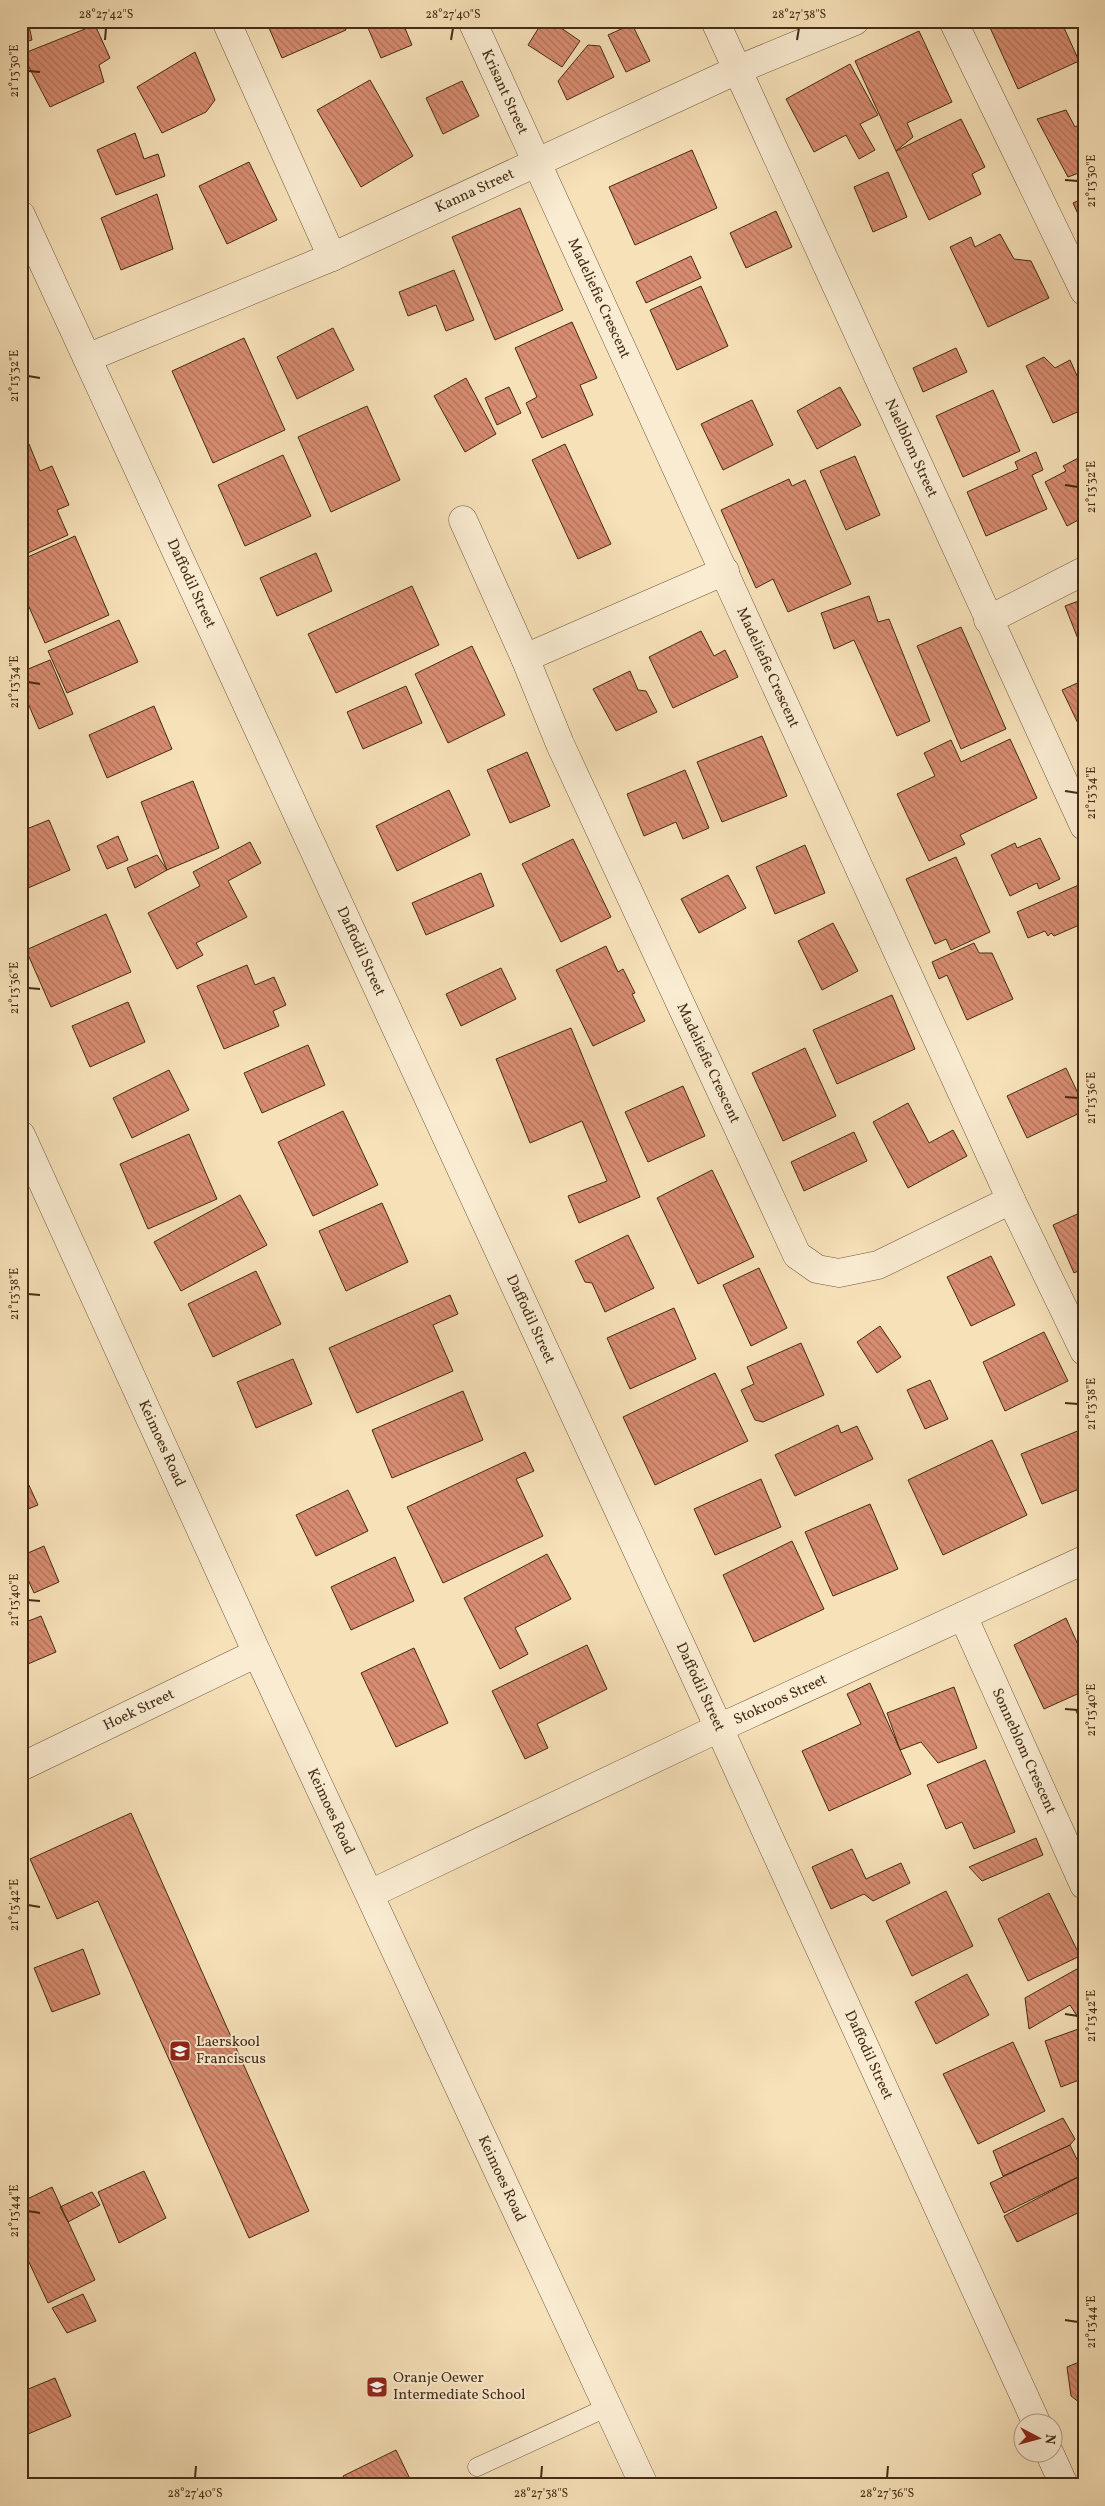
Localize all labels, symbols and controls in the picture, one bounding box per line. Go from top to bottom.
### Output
text: 28°27'42"S [79,7,133,23]
text: 28°27'40"S [425,7,481,23]
text: 28°27'38"S [772,7,826,23]
text: 21°13'30"E [7,45,23,98]
street label: Krisant Street [476,46,533,138]
text: 21°13'30"E [1084,155,1100,208]
street label: Kanna Street [432,164,518,219]
street label: Madeliefie Crescent [562,235,635,362]
text: 21°13'32"E [7,350,23,402]
street label: Naelblom Street [879,395,943,501]
text: 21°13'32"E [1084,461,1100,513]
street label: Daffodil Street [161,536,221,632]
street label: Madeliefie Crescent [731,604,804,731]
text: 21°13'34"E [7,655,23,709]
text: 21°13'34"E [1084,766,1100,820]
street label: Daffodil Street [331,903,390,1000]
text: 21°13'36"E [7,962,23,1014]
street label: Madeliefie Crescent [671,1000,745,1127]
text: 21°13'36"E [1084,1072,1100,1124]
text: 21°13'38"E [7,1268,23,1320]
street label: Daffodil Street [501,1271,560,1367]
text: 21°13'38"E [1084,1378,1100,1430]
street label: Keimoes Road [133,1397,190,1490]
text: 21°13'40"E [7,1573,23,1627]
street label: Daffodil Street [670,1639,730,1735]
street label: Stokroos Street [730,1669,830,1730]
text: 21°13'40"E [1084,1683,1100,1737]
street label: Hoek Street [100,1684,178,1736]
street label: Sonneblom Crescent [986,1685,1061,1817]
street label: Keimoes Road [302,1765,360,1858]
text: 21°13'42"E [7,1879,23,1931]
text: 21°13'42"E [1084,1990,1100,2042]
street label: Daffodil Street [839,2007,898,2103]
place label: Laerskool Franciscus [196,2032,266,2070]
school or university icon: Laerskool Franciscus [168,2039,192,2063]
street label: Keimoes Road [472,2132,531,2225]
text: 21°13'44"E [7,2184,23,2238]
text: 21°13'44"E [1084,2295,1100,2349]
place label: Oranje Oewer Intermediate School [393,2368,525,2406]
school or university icon: Oranje Oewer Intermediate School [365,2375,389,2399]
north arrow [1012,2414,1062,2464]
text: N [1039,2433,1059,2445]
text: 28°27'40"S [167,2486,223,2502]
text: 28°27'38"S [514,2486,568,2502]
text: 28°27'36"S [860,2486,914,2502]

